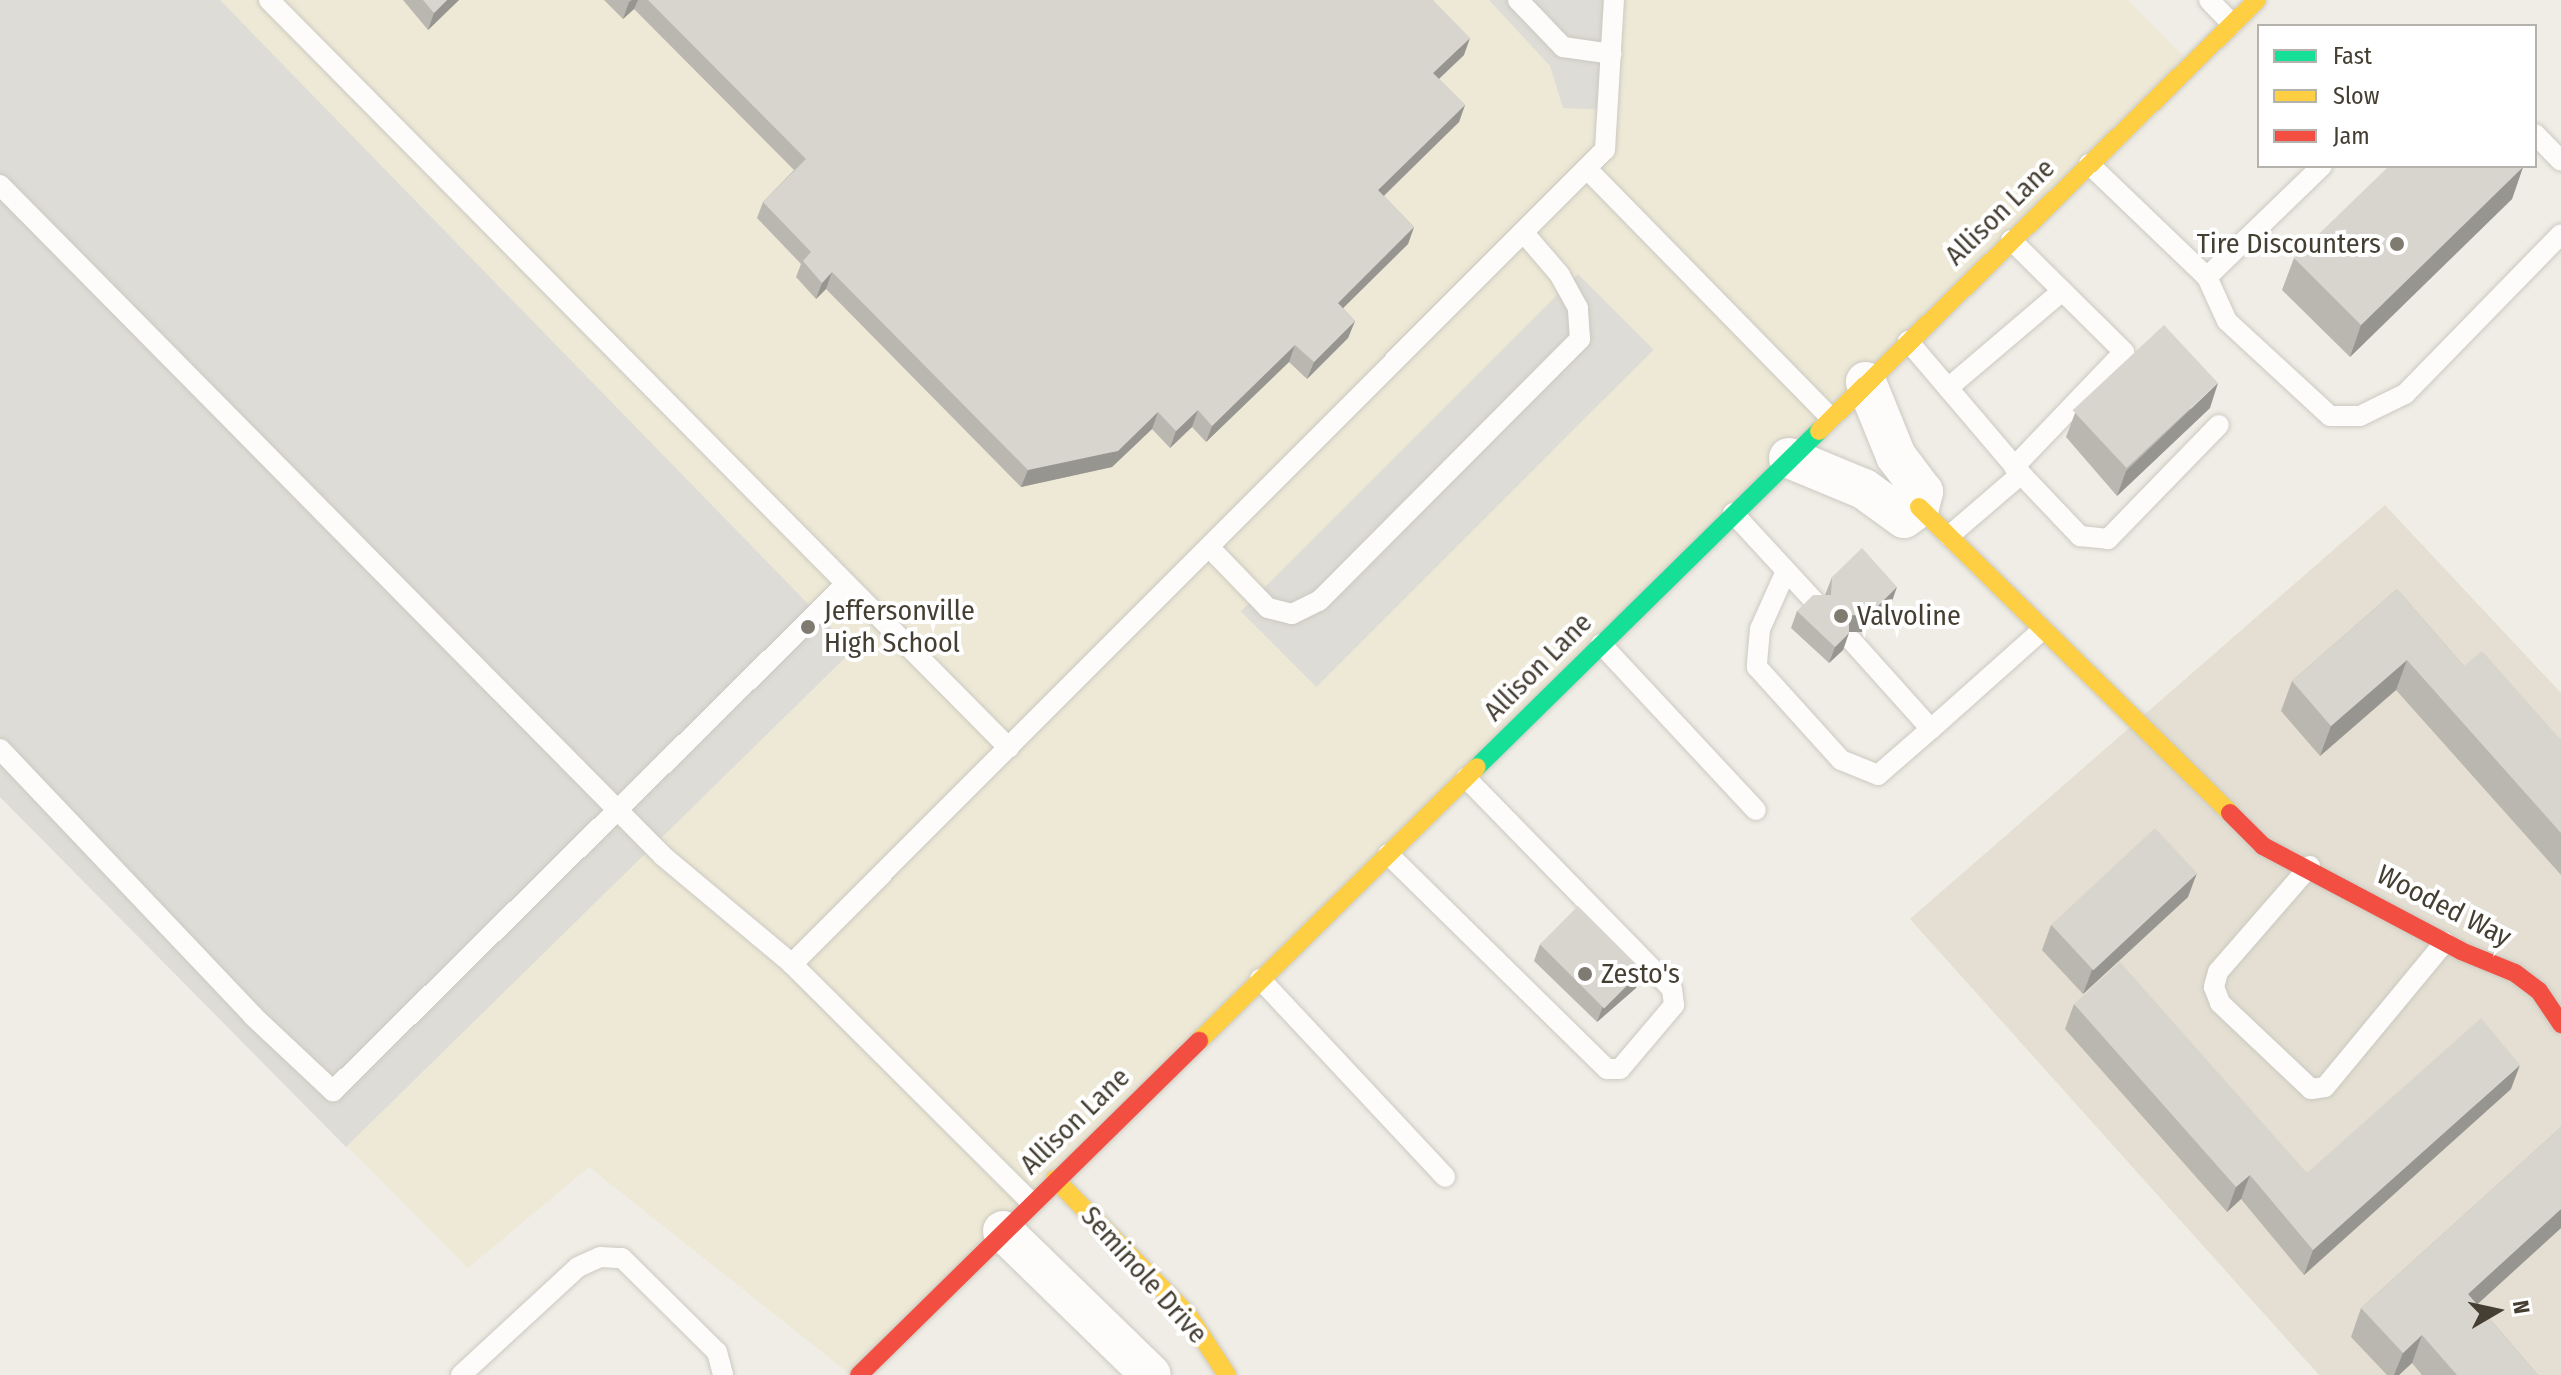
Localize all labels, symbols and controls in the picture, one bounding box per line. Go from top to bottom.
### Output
legend [2257,24,2537,168]
text: Fast [2333,42,2372,70]
text: Slow [2333,82,2379,110]
text: Jam [2333,122,2370,150]
street label: Allison Lane [1938,152,2062,272]
place label: Tire Discounters [2197,227,2381,261]
marker: Tire Discounters [2388,235,2406,253]
place label: Jeffersonville High School [824,594,975,660]
place label: Valvoline [1857,599,1961,633]
street label: Allison Lane [1477,606,1599,728]
marker: Valvoline [1832,607,1850,625]
marker: Jeffersonville High School [799,618,817,636]
street label: Wooded Way [2371,858,2517,954]
place label: Zesto's [1601,957,1680,991]
marker: Zesto's [1576,965,1594,983]
street label: Allison Lane [1013,1061,1137,1181]
street label: Seminole Drive [1074,1200,1214,1350]
north arrow [2457,1271,2537,1351]
text: N [2507,1299,2536,1316]

